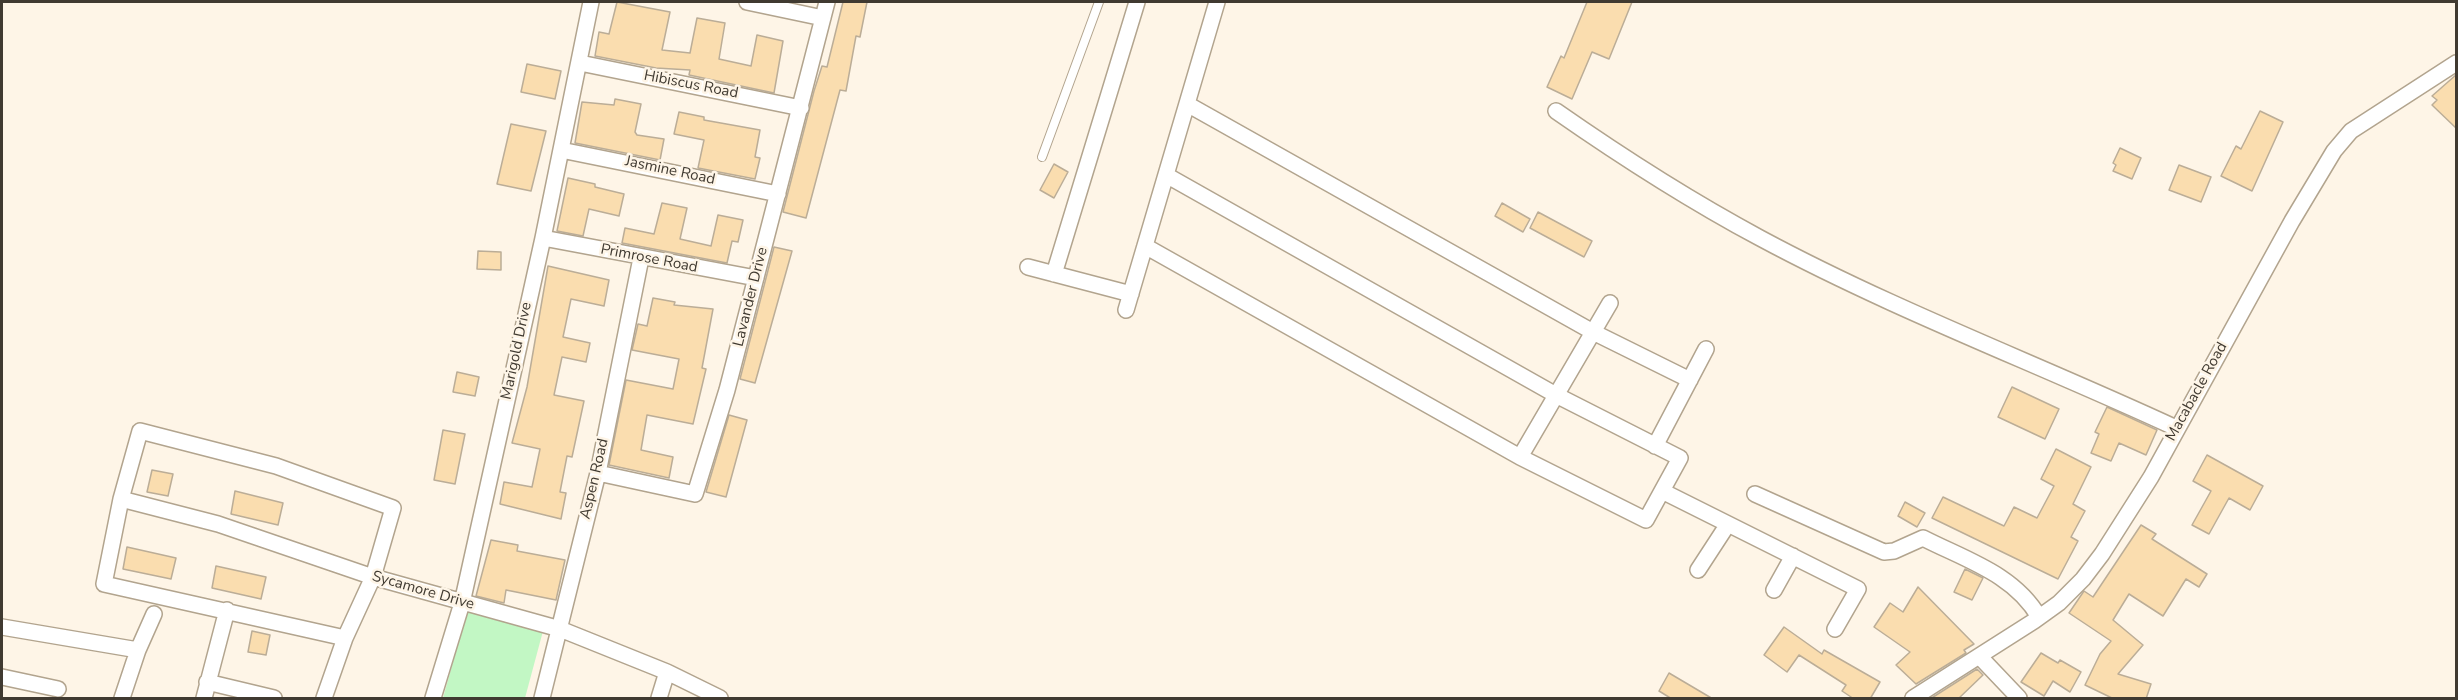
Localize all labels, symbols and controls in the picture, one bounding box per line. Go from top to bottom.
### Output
street label: Hibiscus Road [642,67,740,103]
street label: Jasmine Road [623,153,717,189]
street label: Primrose Road [599,241,699,277]
street label: Lavander Drive [730,246,772,348]
street label: Marigold Drive [498,301,536,401]
street label: Macabacle Road [2162,339,2232,445]
street label: Aspen Road [577,437,613,521]
street label: Sycamore Drive [370,568,476,614]

